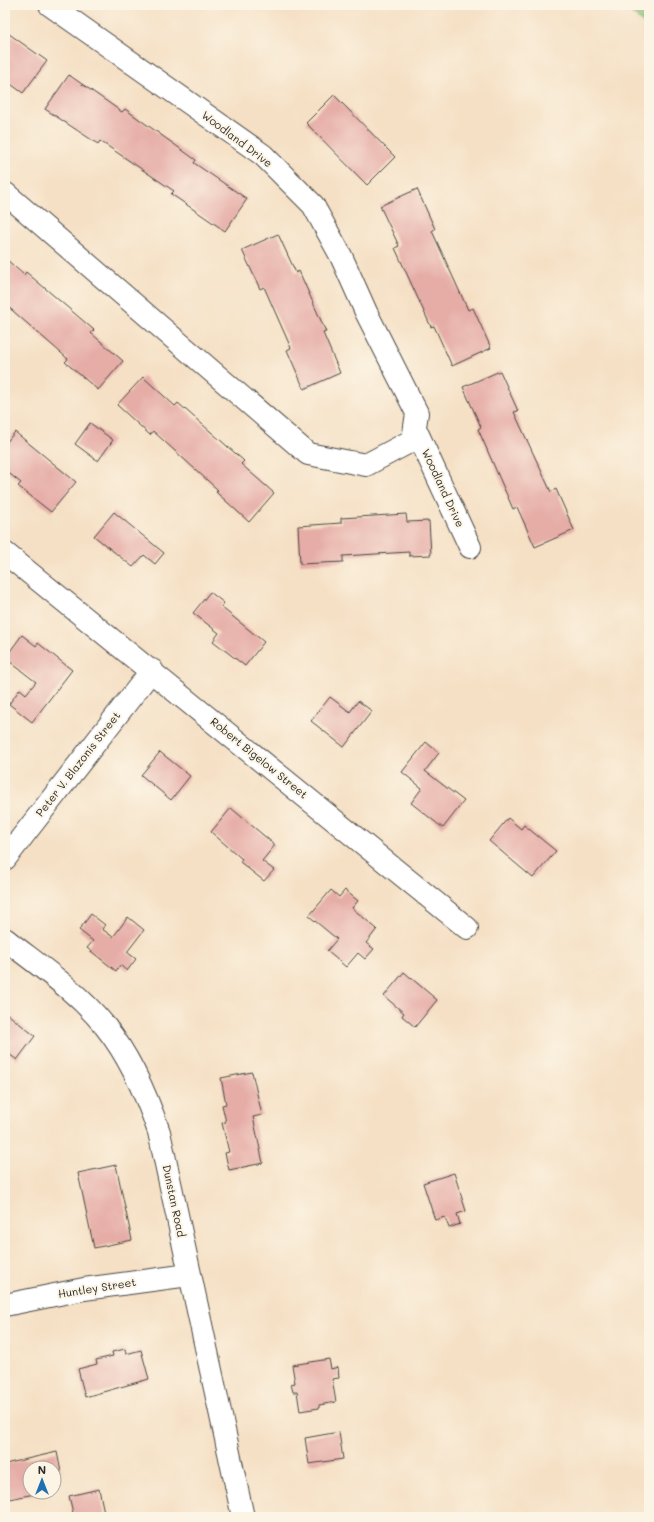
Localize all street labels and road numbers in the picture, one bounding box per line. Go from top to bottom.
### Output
street label: Woodland Drive [199,107,276,170]
street label: Woodland Drive [419,446,468,530]
street label: Peter V. Blazonis Street [32,708,123,819]
street label: Robert Bigelow Street [208,714,311,802]
street label: Dunstan Road [159,1163,189,1239]
street label: Huntley Street [57,1274,137,1301]

